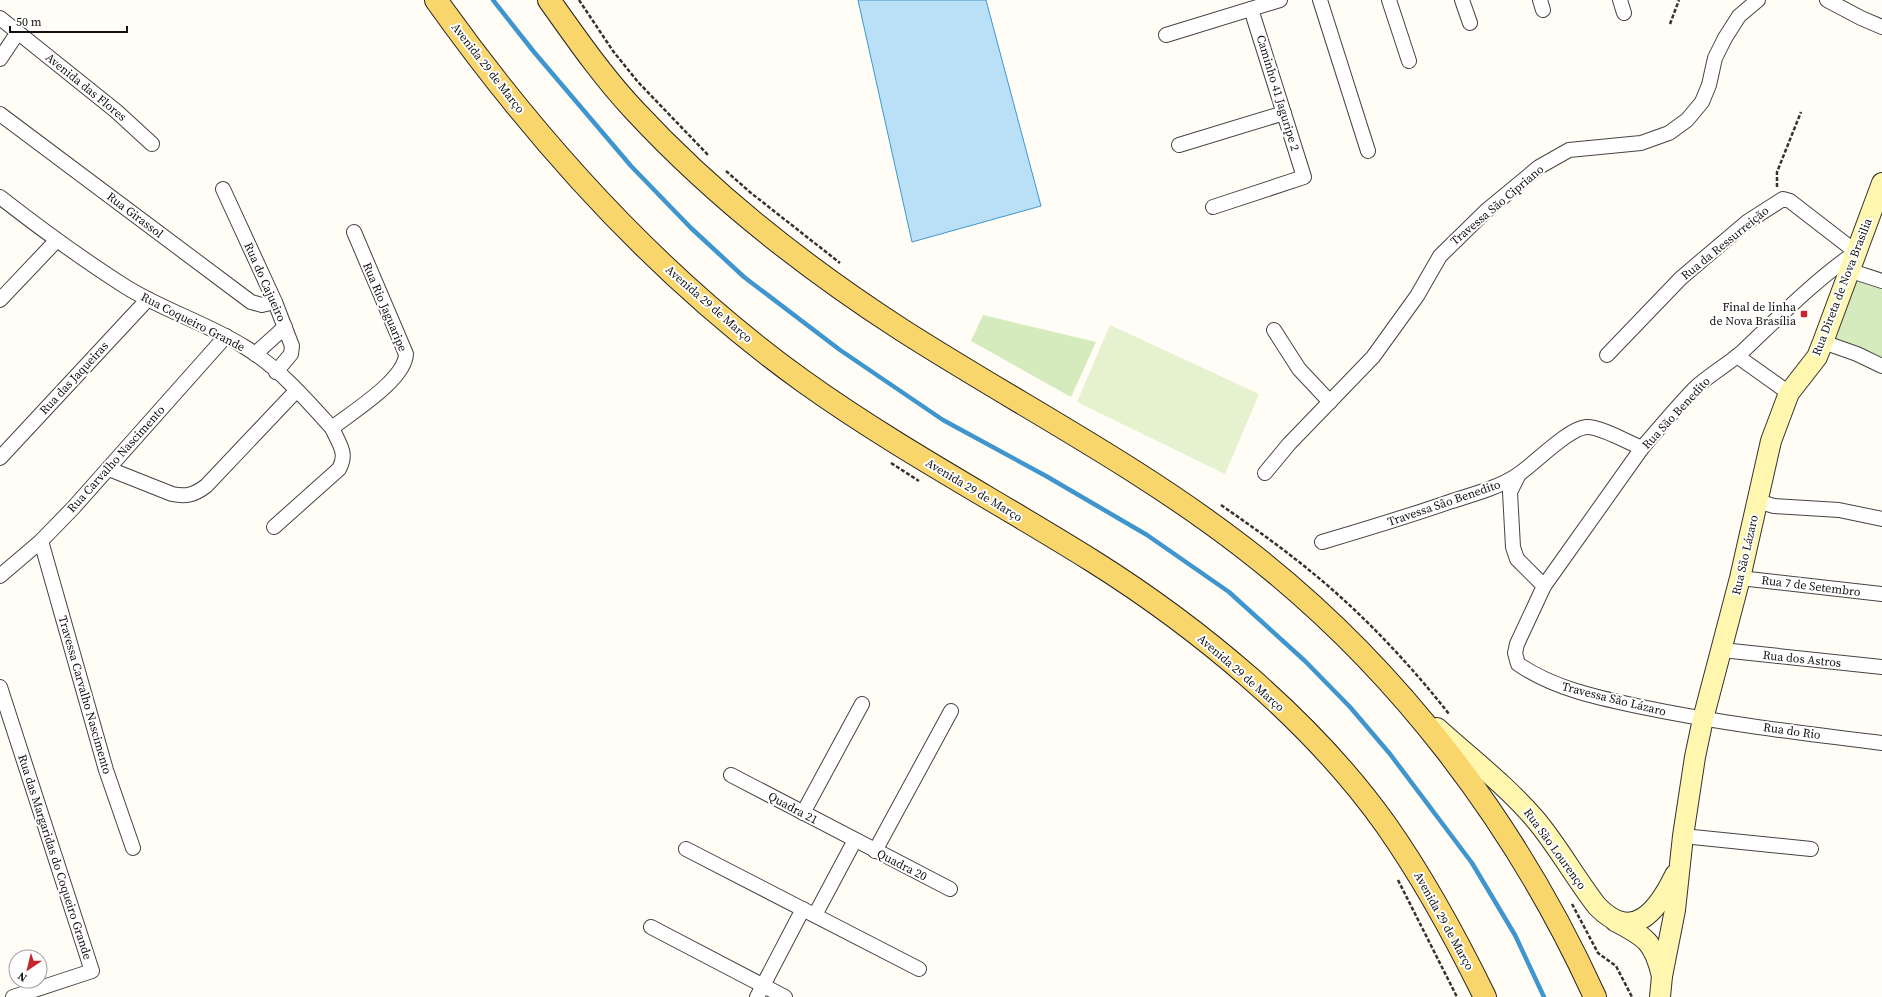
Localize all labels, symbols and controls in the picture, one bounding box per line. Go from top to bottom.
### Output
scale bar [10,8,127,34]
text: 50 m [16,14,42,30]
street label: Avenida 29 de Março [448,20,528,117]
street label: Caminho 41 Jaguripe 2 [1253,33,1303,153]
street label: Avenida das Flores [42,49,130,125]
street label: Travessa São Cipriano [1447,161,1547,249]
street label: Rua Girassol [103,188,167,242]
street label: Rua da Ressurreição [1678,202,1773,283]
street label: Rua Direta de Nova Brasilia [1808,215,1876,358]
street label: Rua do Cajueiro [240,240,290,324]
street label: Rua Rio Jaguaripe [359,260,411,354]
street label: Avenida 29 de Março [662,262,756,346]
street label: Rua Coqueiro Grande [138,289,248,355]
place label: Final de linha de Nova Brasília [1710,299,1797,329]
marker: Final de linha de Nova Brasília [1799,309,1809,319]
street label: Rua das Jaqueiras [36,338,112,418]
street label: Rua São Benedito [1638,373,1714,453]
street label: Rua Carvalho Nascimento [64,402,169,516]
street label: Avenida 29 de Março [923,455,1026,525]
street label: Travessa São Benedito [1385,476,1503,530]
street label: Rua São Lázaro [1728,513,1762,597]
street label: Rua 7 de Setembro [1761,572,1862,600]
street label: Travessa Carvalho Nascimento [55,614,115,776]
street label: Avenida 29 de Março [1194,631,1288,715]
street label: Rua dos Astros [1762,647,1842,671]
street label: Travessa São Lázaro [1560,678,1668,720]
street label: Rua do Rio [1762,719,1822,743]
street label: Rua das Margaridas do Coqueiro Grande [14,752,96,962]
street label: Quadra 21 [765,788,821,828]
street label: Rua São Lourenço [1520,805,1590,893]
street label: Quadra 20 [874,846,930,884]
street label: Avenida 29 de Março [1410,869,1478,973]
north arrow [8,949,48,989]
text: N [15,968,30,985]

